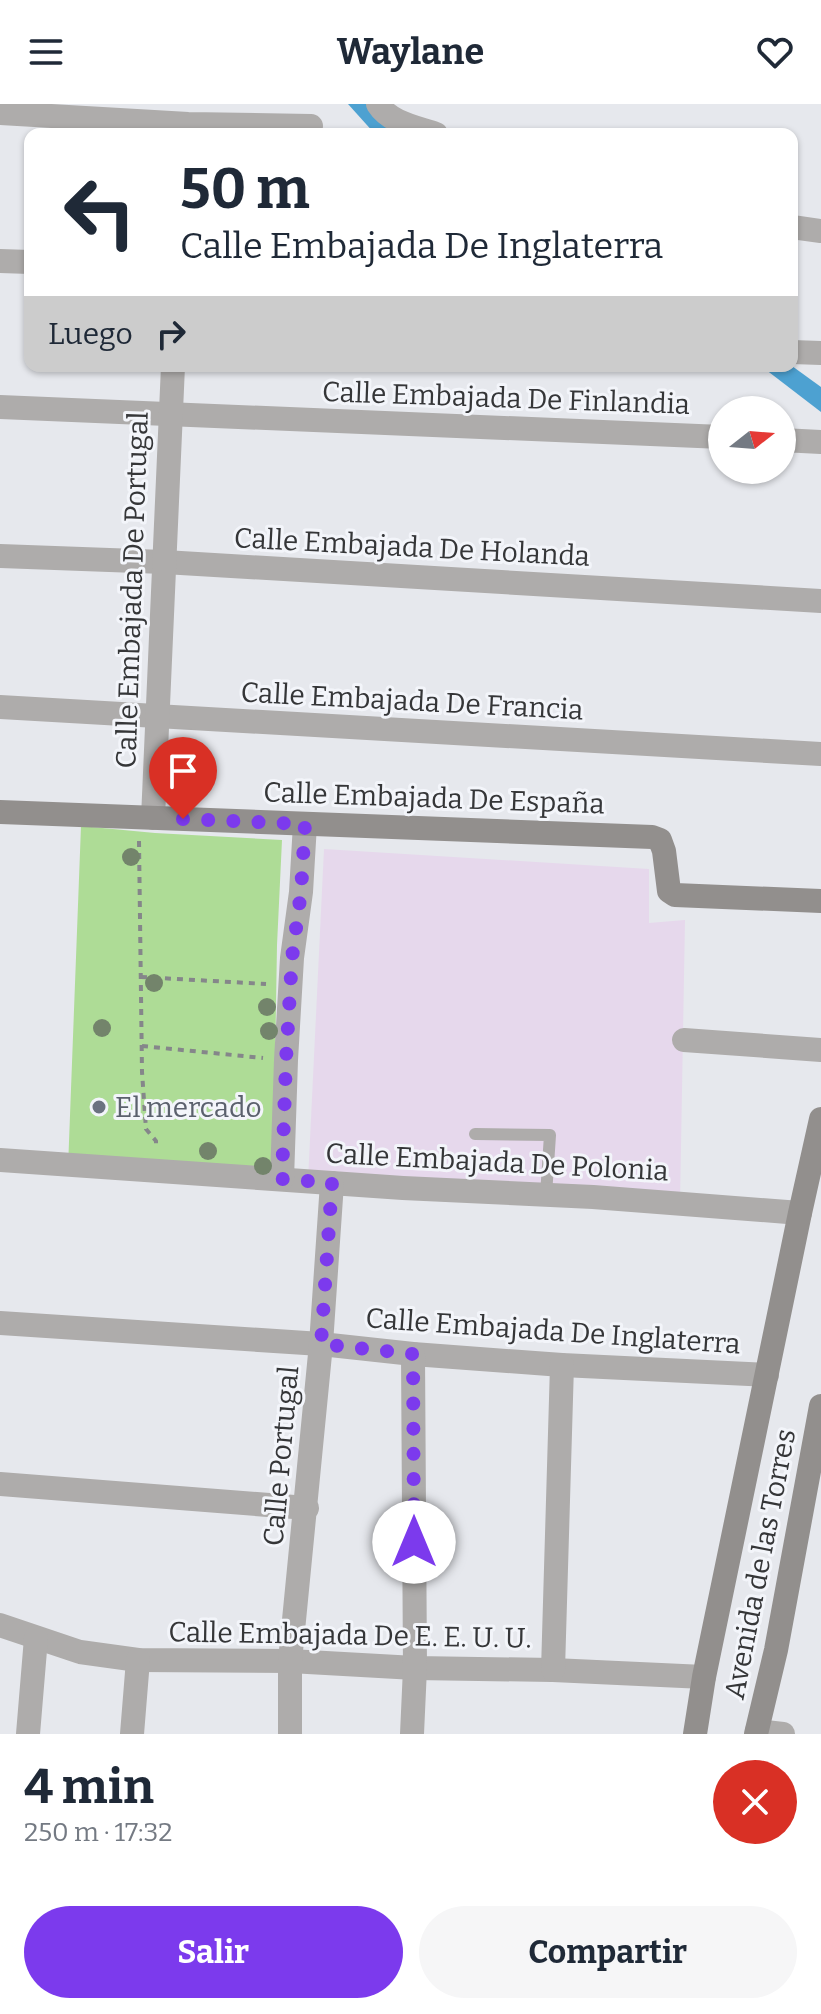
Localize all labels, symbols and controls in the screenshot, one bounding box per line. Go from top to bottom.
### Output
icon: menu [24,30,68,74]
text: Waylane [337,30,484,74]
icon: heart [753,30,797,74]
text: 50 m [180,156,310,223]
icon: left [48,160,152,264]
text: Calle Embajada De Inglaterra [180,224,663,268]
icon: right [149,312,193,356]
text: Luego [48,316,133,352]
street label: Calle Embajada De Finlandia [322,375,690,421]
north arrow [708,396,796,484]
map controls [708,396,796,484]
street label: Calle Embajada De Portugal [109,411,155,769]
street label: Calle Embajada De Holanda [233,521,591,573]
street label: Calle Embajada De Francia [240,676,584,726]
pin [149,737,217,819]
icon: arrive [161,749,205,793]
street label: Calle Embajada De España [263,776,605,820]
place label: El mercado [115,1091,262,1124]
marker: El mercado [90,1098,108,1116]
street label: Calle Embajada De Polonia [325,1137,669,1187]
street label: Calle Embajada De Inglaterra [364,1301,742,1361]
street label: Calle Portugal [257,1365,305,1547]
street label: Avenida de las Torres [718,1426,802,1702]
position arrow [372,1500,456,1584]
street label: Calle Embajada De E. E. U. U. [168,1615,532,1655]
text: 4 min [24,1758,154,1816]
button: close [713,1760,797,1844]
text: 250 m · 17:32 [24,1817,172,1848]
button: Salir [24,1906,403,1998]
button: Compartir [419,1906,797,1998]

